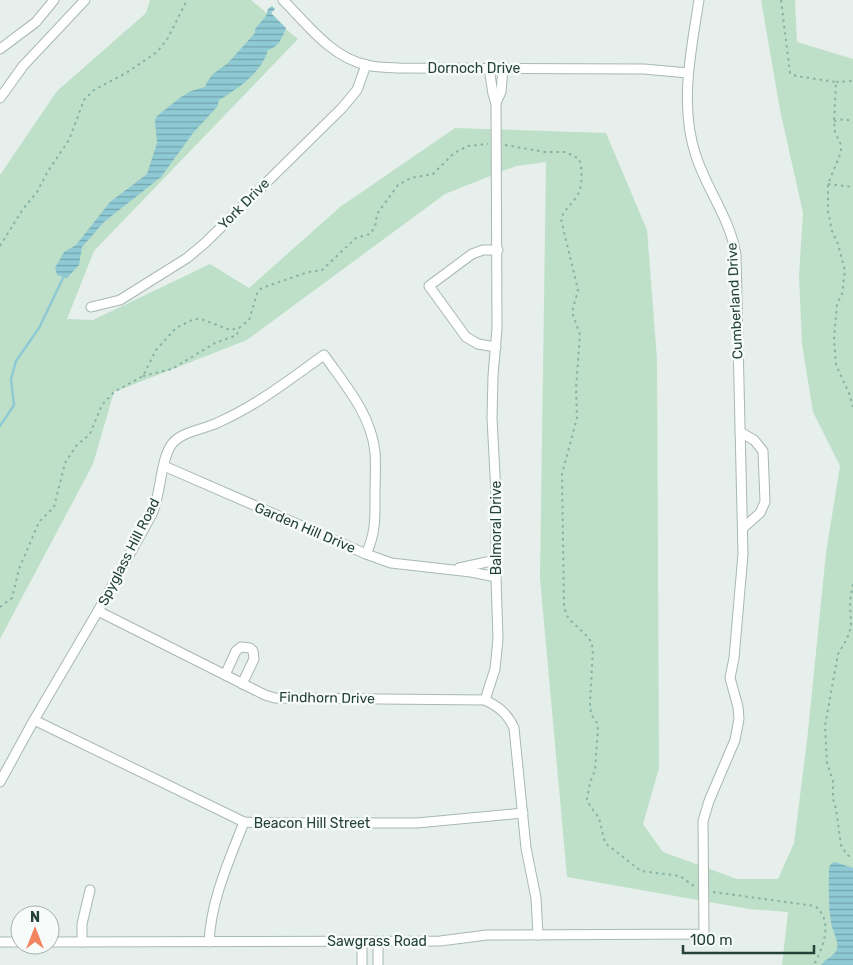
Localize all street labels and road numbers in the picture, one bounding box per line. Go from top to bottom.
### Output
street label: Dornoch Drive [428,60,521,77]
street label: York Drive [215,175,273,233]
street label: Cumberland Drive [723,242,747,360]
street label: Balmoral Drive [488,481,505,575]
street label: Spyglass Hill Road [95,495,163,609]
street label: Garden Hill Drive [252,499,358,557]
street label: Findhorn Drive [279,689,375,707]
street label: Beacon Hill Street [254,815,371,832]
street label: Sawgrass Road [327,933,427,950]

